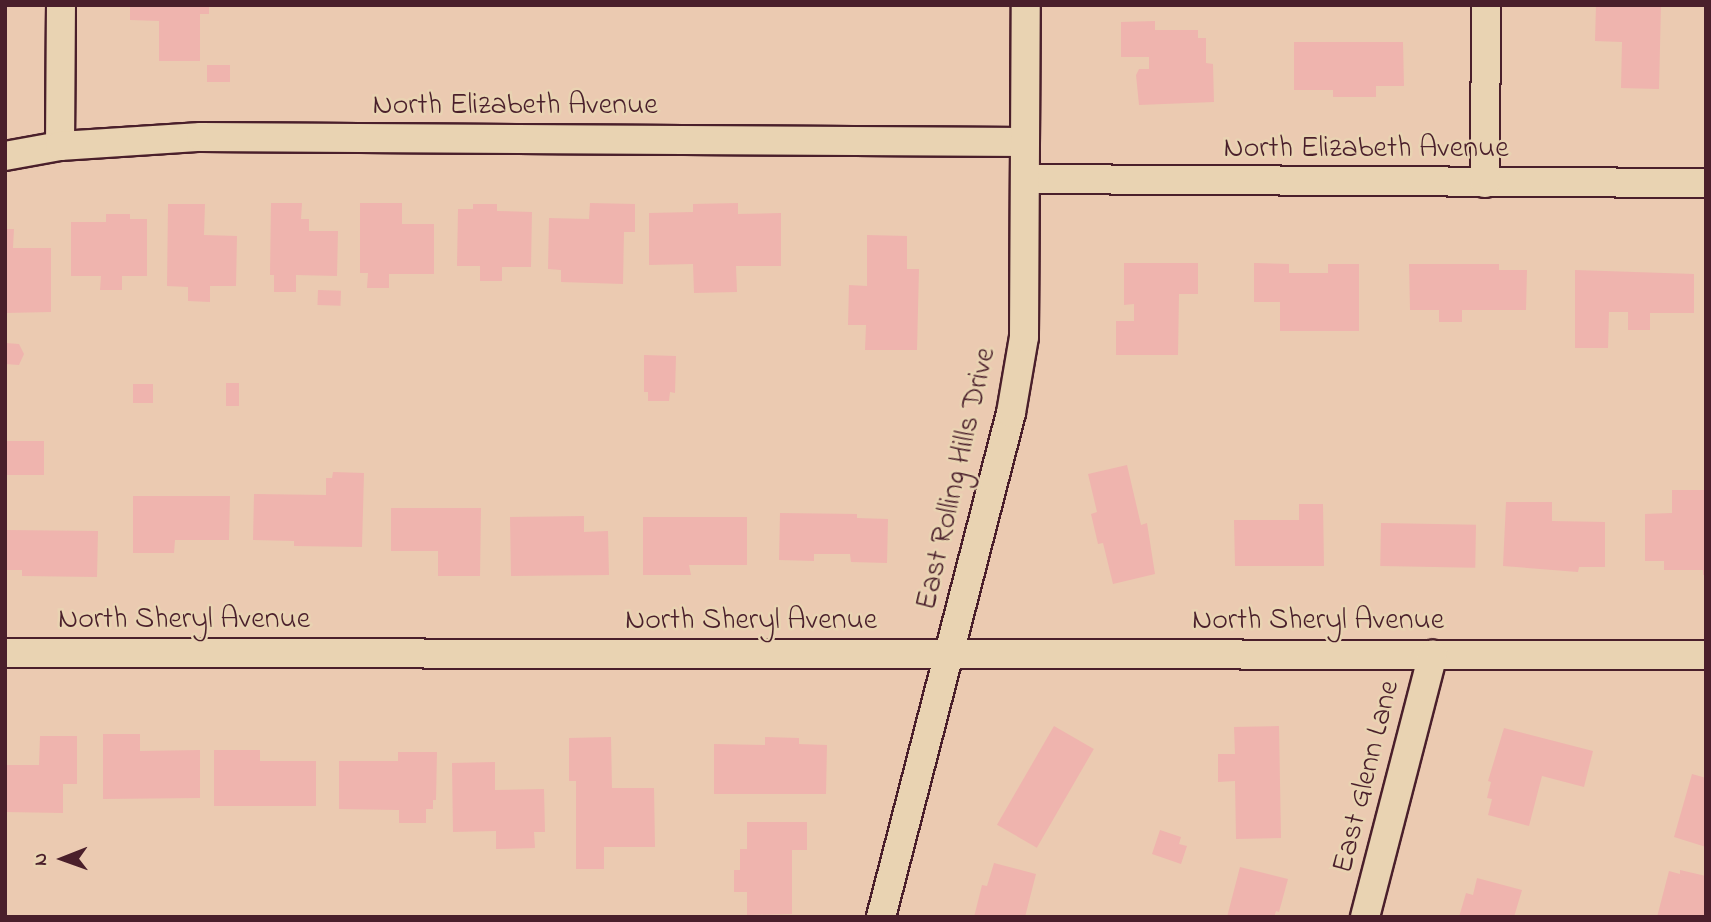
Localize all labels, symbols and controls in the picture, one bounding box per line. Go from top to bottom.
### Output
street label: North Elizabeth Avenue [372,88,658,124]
street label: North Elizabeth Avenue [1223,131,1509,167]
street label: East Rolling Hills Drive [909,344,1005,614]
street label: North Sheryl Avenue [58,602,310,638]
street label: North Sheryl Avenue [625,603,877,639]
street label: North Sheryl Avenue [1192,603,1444,639]
street label: East Glenn Lane [1326,677,1408,877]
north arrow [28,824,98,894]
text: N [28,853,55,866]

